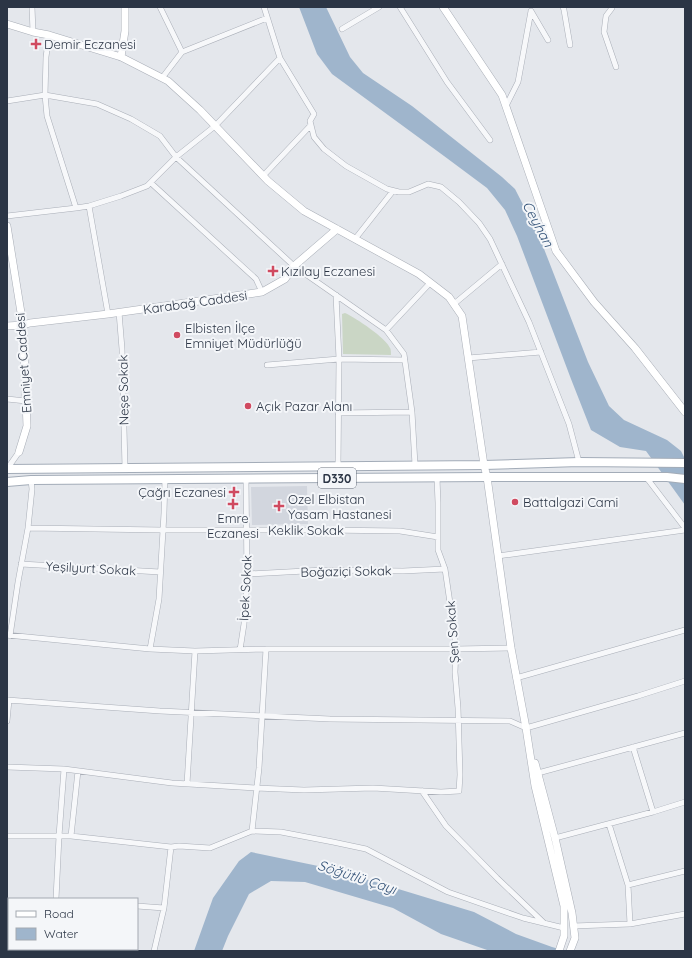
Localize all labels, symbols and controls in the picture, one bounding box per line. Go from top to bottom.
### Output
place label: Demir Eczanesi [44,36,136,52]
marker: Demir Eczanesi [31,39,41,49]
water label: Ceyhan [518,198,558,251]
place label: Kızılay Eczanesi [281,263,375,279]
marker: Kızılay Eczanesi [268,266,278,276]
street label: Karabağ Caddesi [142,287,248,317]
street label: Emniyet Caddesi [12,312,34,414]
place label: Elbisten İlçe Emniyet Müdürlüğü [185,320,302,351]
marker: Elbisten İlçe Emniyet Müdürlüğü [172,330,182,340]
street label: Neşe Sokak [114,354,132,425]
place label: Açık Pazar Alanı [256,398,352,414]
marker: Açık Pazar Alanı [243,401,253,411]
road number: D330 [318,468,356,488]
place label: Çağrı Eczanesi [138,484,226,500]
marker: Çağrı Eczanesi [229,487,239,497]
place label: Ozel Elbistan Yasam Hastanesi [288,491,392,522]
place label: Battalgazi Cami [523,494,618,510]
marker: Battalgazi Cami [510,497,520,507]
marker: Emre Eczanesi [228,499,238,509]
marker: Ozel Elbistan Yasam Hastanesi [273,500,285,512]
place label: Emre Eczanesi [207,510,259,541]
street label: Keklik Sokak [268,522,344,538]
street label: İpek Sokak [235,555,255,621]
street label: Yeşilyurt Sokak [45,558,137,578]
street label: Boğaziçi Sokak [300,562,392,580]
street label: Şen Sokak [442,600,462,664]
water label: Söğütlü Çayı [316,856,399,898]
legend [8,898,138,950]
text: Road [44,906,74,921]
text: Water [44,926,79,941]

